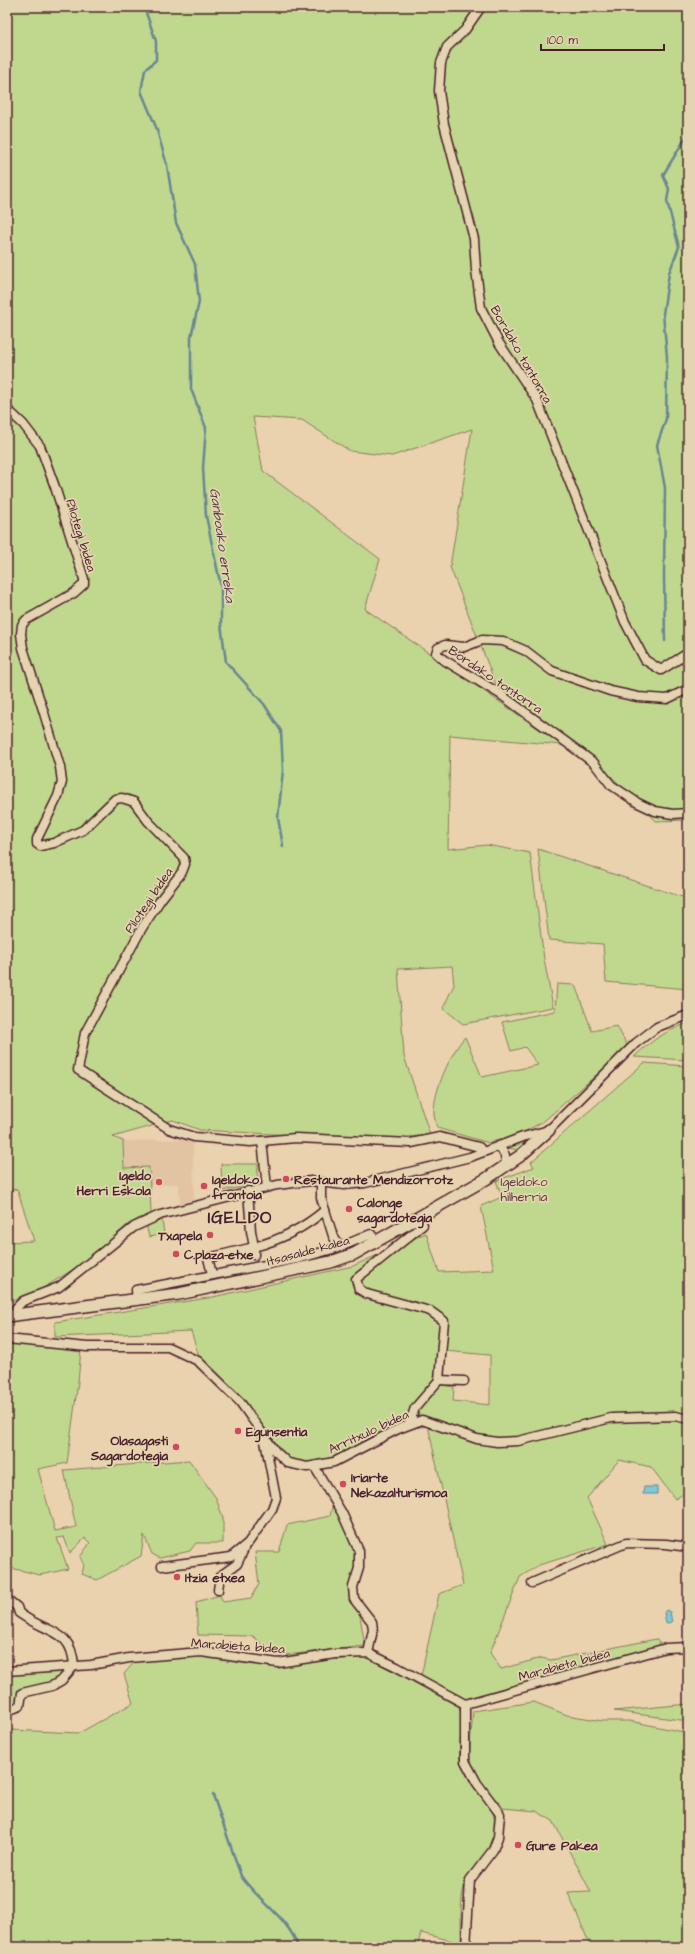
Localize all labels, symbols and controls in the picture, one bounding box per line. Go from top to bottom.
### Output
scale bar [541,26,664,52]
text: 100 m [547,32,578,49]
street label: Bordako tontorra [486,302,557,407]
water label: Ganboako erreka [204,487,240,604]
street label: Pilotegi bidea [60,497,101,575]
street label: Bordako tontorra [445,642,546,718]
street label: Pilotegi bidea [120,864,178,937]
place label: Igeldo Herri Eskola [76,1167,152,1200]
place label: Igeldoko frontoia [211,1171,262,1204]
place label: Restaurante Mendizorrotz [294,1171,454,1189]
park label: Igeldoko hilherria [500,1173,548,1206]
marker: Restaurante Mendizorrotz [281,1174,291,1184]
marker: Igeldo Herri Eskola [154,1177,164,1187]
marker: Igeldoko frontoia [199,1181,209,1191]
place label: Calonge sagardotegia [357,1194,433,1229]
marker: Calonge sagardotegia [344,1204,354,1214]
district label: IGELDO [208,1206,272,1230]
place label: Txapela [157,1227,202,1246]
marker: Txapela [205,1230,215,1240]
street label: Itsasalde kalea [265,1231,352,1271]
place label: C.plaza-etxe [184,1246,253,1265]
marker: C.plaza-etxe [171,1249,181,1259]
street label: Arritxulo bidea [325,1405,412,1458]
place label: Egunsentia [246,1423,308,1443]
marker: Egunsentia [233,1426,243,1436]
place label: Olasagasti Sagardotegia [90,1432,169,1467]
marker: Olasagasti Sagardotegia [171,1442,181,1452]
place label: Iriarte Nekazalturismoa [351,1469,448,1502]
marker: Iriarte Nekazalturismoa [338,1479,348,1489]
place label: Itzia etxea [185,1569,245,1587]
marker: Itzia etxea [172,1572,182,1582]
street label: Marabieta bidea [190,1634,286,1658]
street label: Marabieta bidea [516,1644,612,1686]
place label: Gure Pakea [526,1837,598,1855]
marker: Gure Pakea [513,1840,523,1850]

